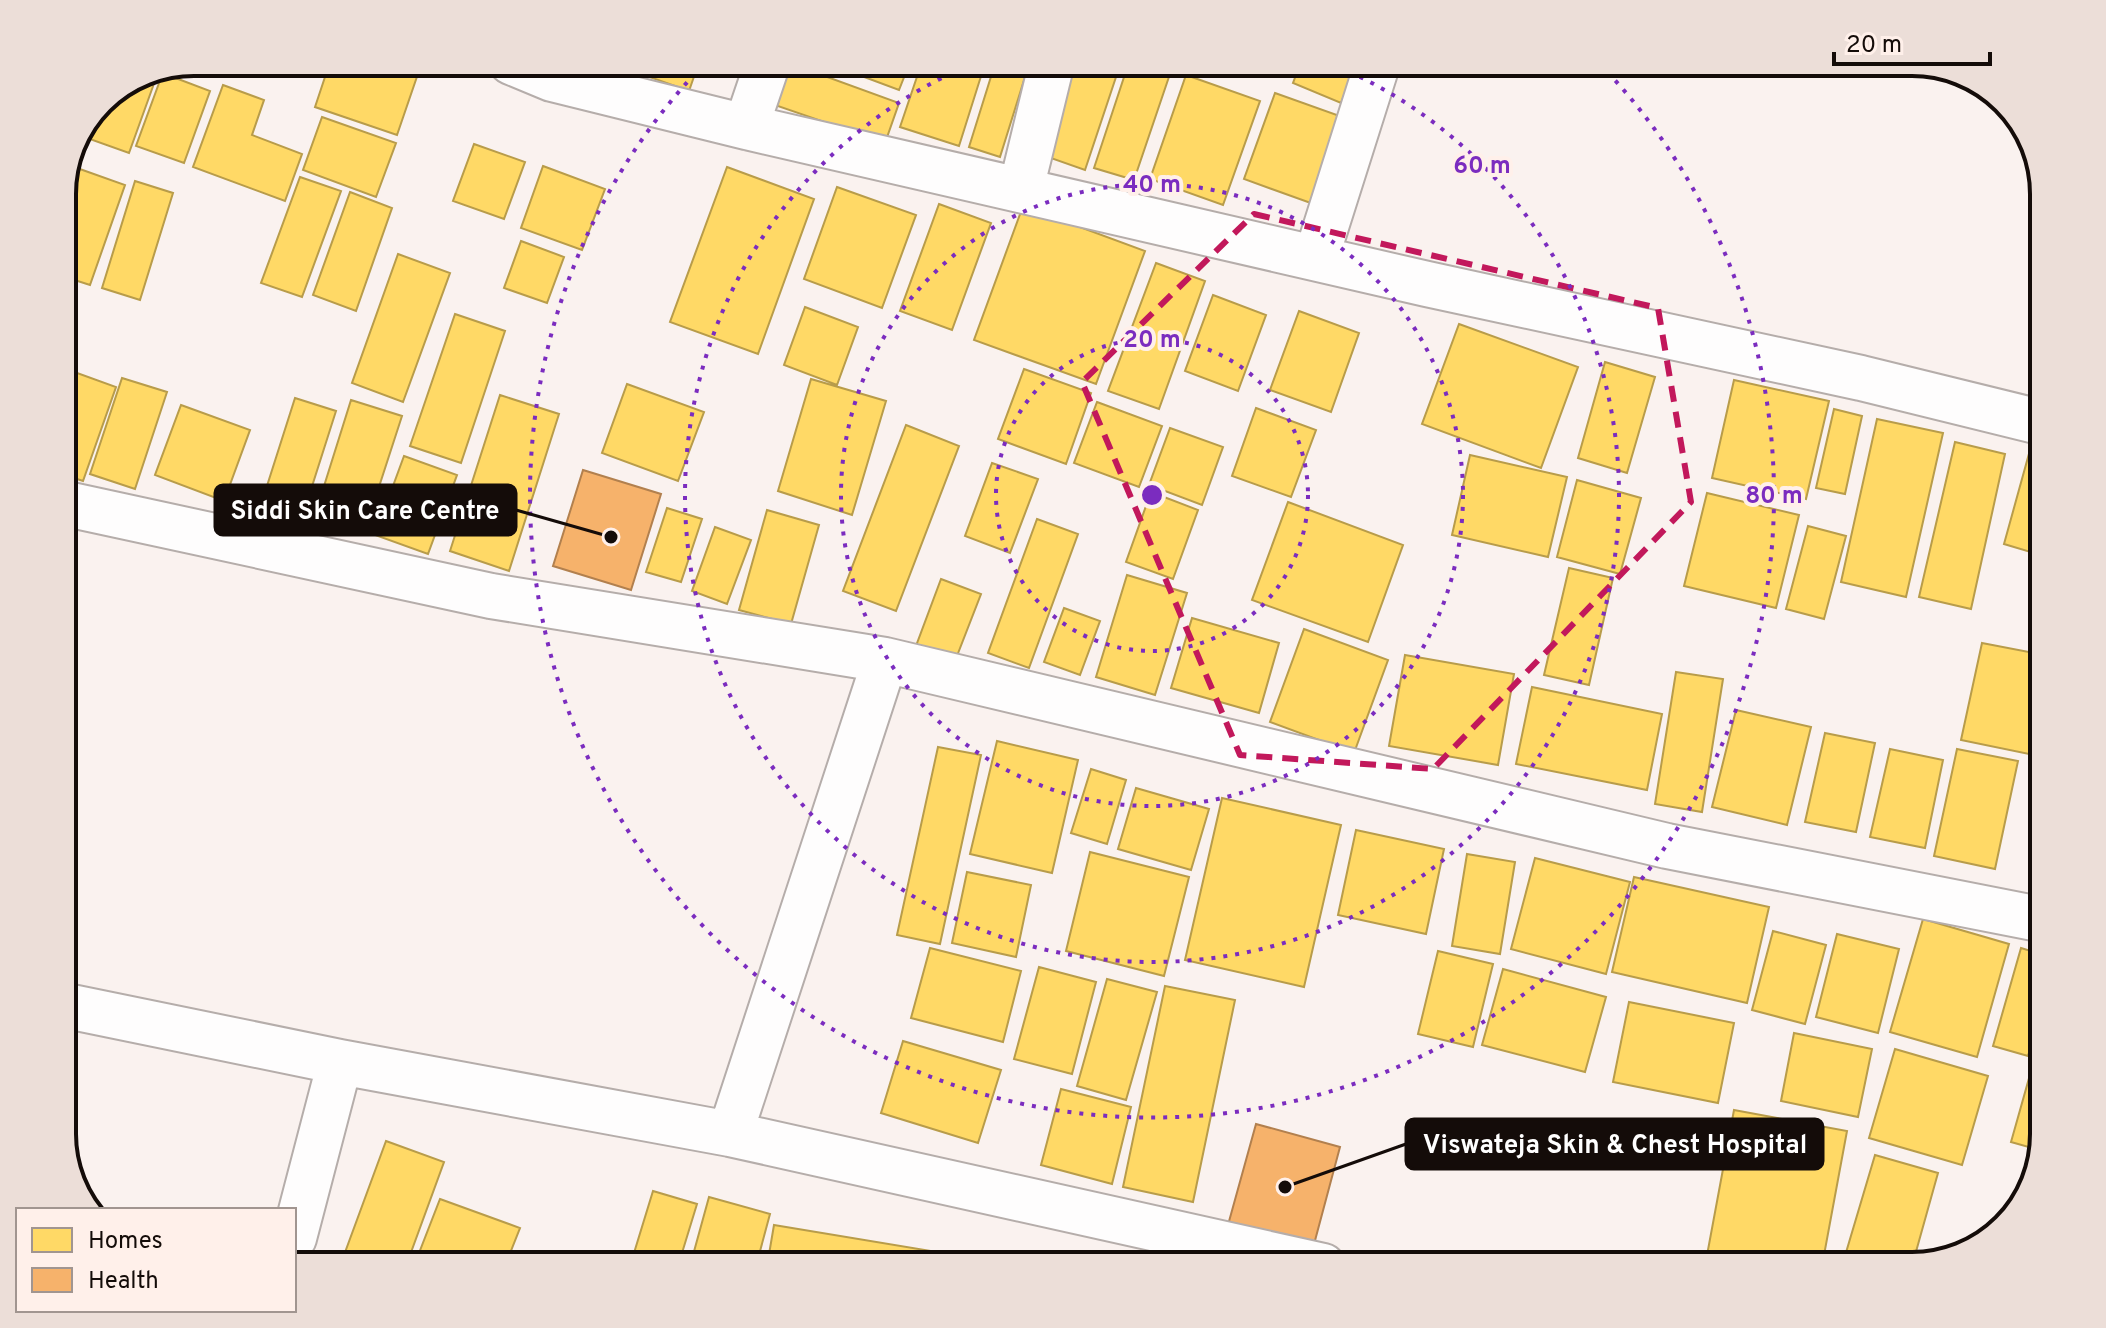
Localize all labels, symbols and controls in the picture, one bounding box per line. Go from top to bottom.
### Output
scale bar [1834,16,1990,66]
text: 20 m [1846,31,1902,61]
text: 60 m [1453,152,1511,182]
text: 40 m [1123,171,1181,201]
text: 20 m [1123,326,1181,356]
centre of rings [1138,481,1166,509]
text: 80 m [1745,482,1803,512]
callout: Siddi Skin Care Centre [215,485,516,535]
text: Siddi Skin Care Centre [230,496,500,529]
callout: Viswateja Skin & Chest Hospital [1406,1119,1823,1169]
text: Viswateja Skin & Chest Hospital [1423,1130,1807,1163]
legend [16,1208,296,1312]
text: Homes [88,1227,163,1257]
text: Health [88,1267,159,1297]

